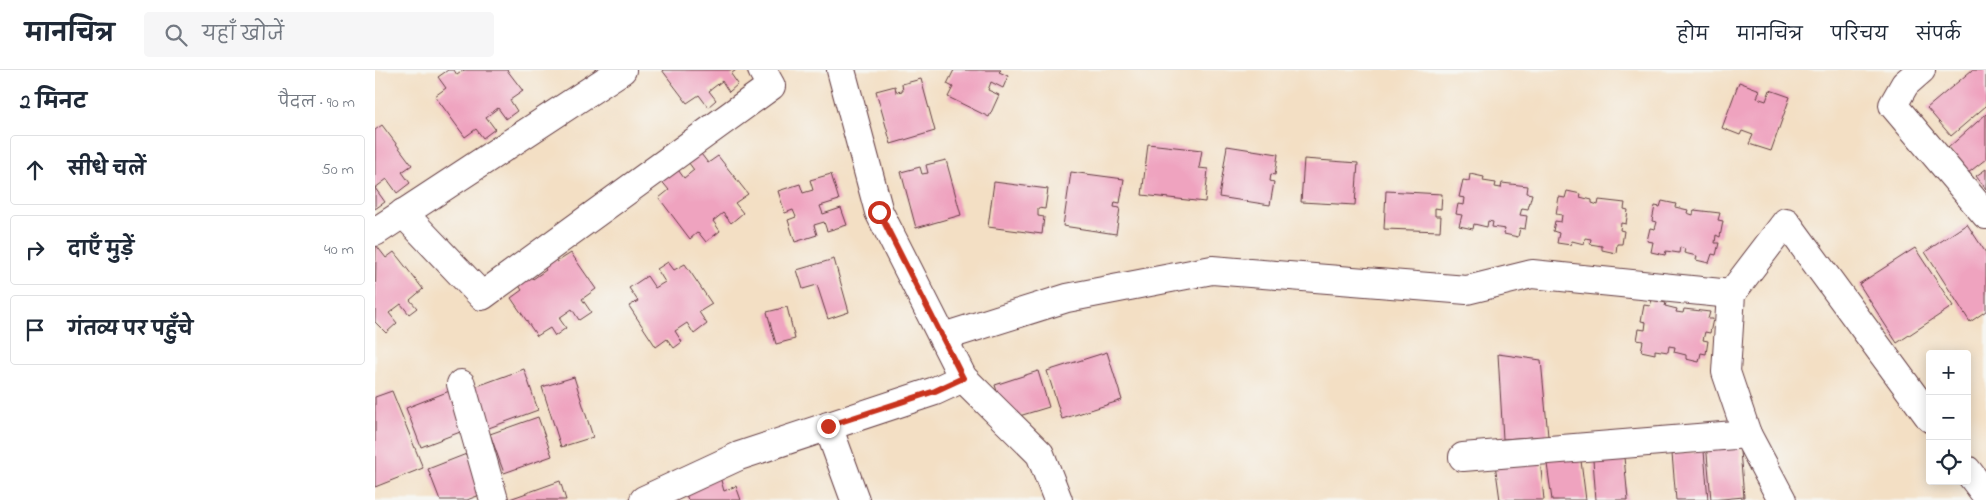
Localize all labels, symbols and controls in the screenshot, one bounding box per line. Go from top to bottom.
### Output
search box [144,12,494,57]
text: मानचित्र [25,18,114,53]
icon: search [162,21,190,49]
text: यहाँ खोजें [202,22,284,49]
text: होम [1677,23,1709,49]
text: मानचित्र [1737,23,1803,49]
text: परिचय [1831,23,1888,49]
text: संपर्क [1916,23,1961,49]
text: 2 मिनट [20,88,87,118]
text: पैदल · 90 m [278,91,355,115]
icon: ahead [21,156,49,184]
text: सीधे चलें [68,157,146,184]
text: 50 m [322,158,354,182]
route start [868,201,891,224]
icon: right [21,236,49,264]
text: दाएँ मुड़ें [68,237,134,264]
text: 40 m [324,238,354,262]
icon: arrive [21,316,49,344]
text: गंतव्य पर पहुँचे [68,317,193,344]
map controls [1926,350,1971,485]
button: + [1926,350,1971,395]
button: − [1926,395,1971,440]
route end [817,415,840,438]
button: locate [1926,440,1971,485]

